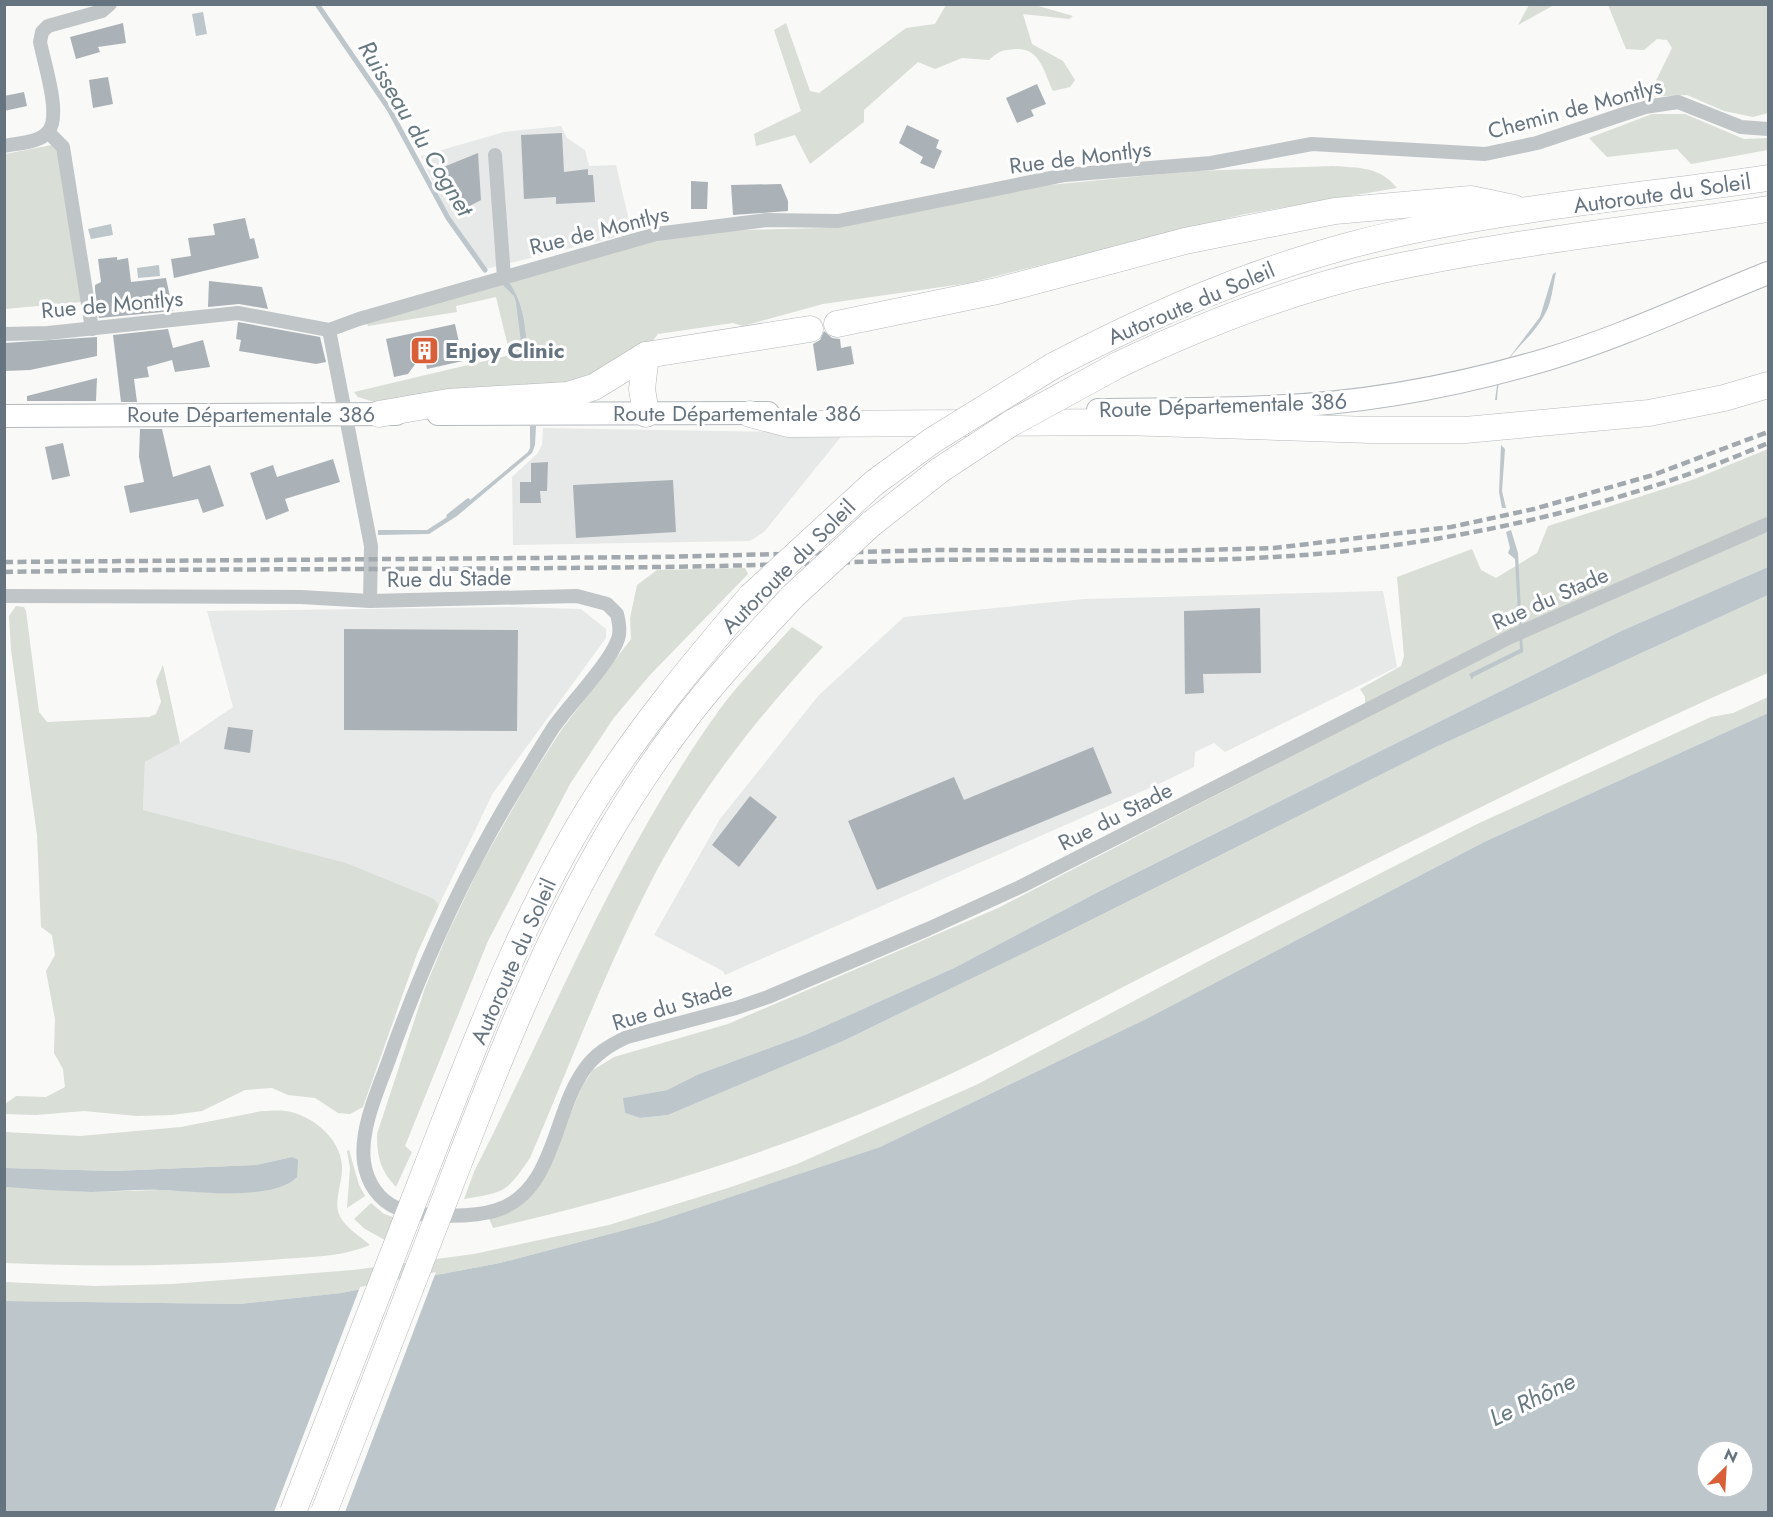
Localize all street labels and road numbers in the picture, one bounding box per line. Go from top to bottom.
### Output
street label: Chemin de Montlys [1484,69,1666,147]
street label: Rue de Montlys [1007,132,1153,182]
street label: Autoroute du Soleil [1571,165,1753,221]
street label: Rue de Montlys [526,197,672,263]
street label: Autoroute du Soleil [1102,253,1280,353]
street label: Rue de Montlys [40,282,185,326]
street label: Route Départementale 386 [1098,385,1348,425]
street label: Route Départementale 386 [613,397,861,429]
street label: Route Départementale 386 [127,398,375,430]
street label: Autoroute du Soleil [713,491,863,641]
street label: Rue du Stade [1487,558,1613,638]
street label: Rue du Stade [387,561,511,595]
street label: Rue du Stade [1052,774,1178,858]
street label: Autoroute du Soleil [462,873,564,1049]
street label: Rue du Stade [608,972,736,1038]

